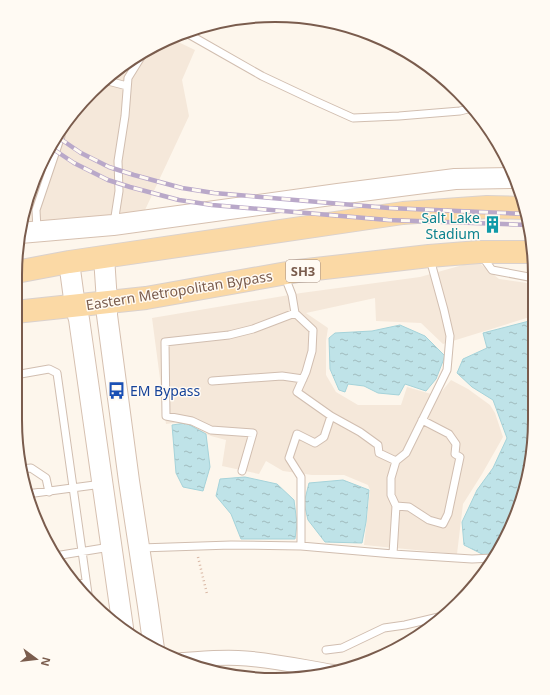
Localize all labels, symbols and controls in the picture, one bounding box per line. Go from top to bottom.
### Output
place label: Salt Lake Stadium [422,208,480,243]
building icon: Salt Lake Stadium [483,215,503,235]
road number: SH3 [286,260,320,282]
street label: Eastern Metropolitan Bypass [84,266,274,314]
bus stop icon: EM Bypass [107,380,127,400]
place label: EM Bypass [130,381,201,400]
north arrow [16,639,56,679]
text: N [38,655,55,668]

